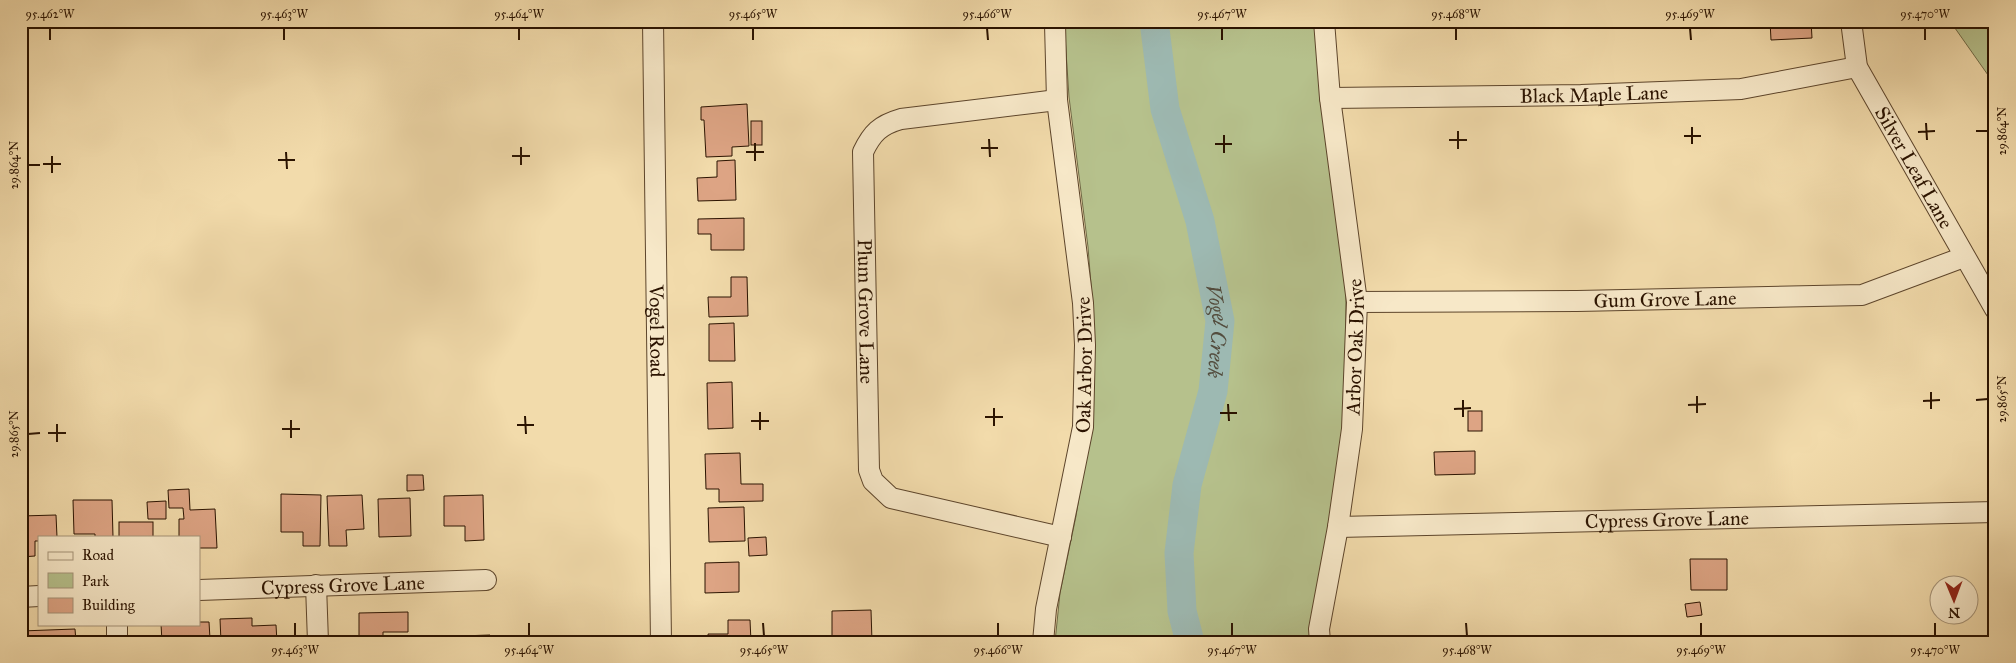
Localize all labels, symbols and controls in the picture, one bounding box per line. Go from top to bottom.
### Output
text: 95.462°W [26,7,75,21]
text: 95.463°W [260,7,308,21]
text: 95.464°W [494,7,544,21]
text: 95.465°W [729,7,778,21]
text: 95.466°W [962,7,1012,21]
text: 95.467°W [1197,7,1247,21]
text: 95.468°W [1431,7,1481,21]
text: 95.469°W [1665,7,1715,21]
text: 95.470°W [1900,7,1950,21]
street label: Black Maple Lane [1520,80,1669,108]
street label: Silver Leaf Lane [1870,102,1959,233]
text: 29.864°N [1995,107,2009,155]
text: 29.864°N [7,141,21,189]
street label: Plum Grove Lane [853,239,879,384]
street label: Arbor Oak Drive [1341,277,1369,416]
water label: Vogel Creek [1200,282,1233,380]
street label: Vogel Road [644,283,670,378]
street label: Gum Grove Lane [1593,286,1737,313]
street label: Oak Arbor Drive [1070,295,1097,433]
text: 29.865°N [1995,375,2009,423]
text: 29.865°N [7,410,21,458]
street label: Cypress Grove Lane [1585,506,1749,533]
legend [38,536,200,626]
text: Road [82,546,114,564]
street label: Cypress Grove Lane [261,570,425,600]
text: Park [82,572,109,590]
north arrow [1928,576,1978,626]
text: Building [82,596,136,614]
text: N [1948,604,1960,621]
text: 95.463°W [271,643,319,657]
text: 95.464°W [504,643,554,657]
text: 95.465°W [740,643,789,657]
text: 95.466°W [973,643,1023,657]
text: 95.467°W [1207,643,1257,657]
text: 95.468°W [1442,643,1492,657]
text: 95.469°W [1676,643,1726,657]
text: 95.470°W [1910,643,1960,657]

